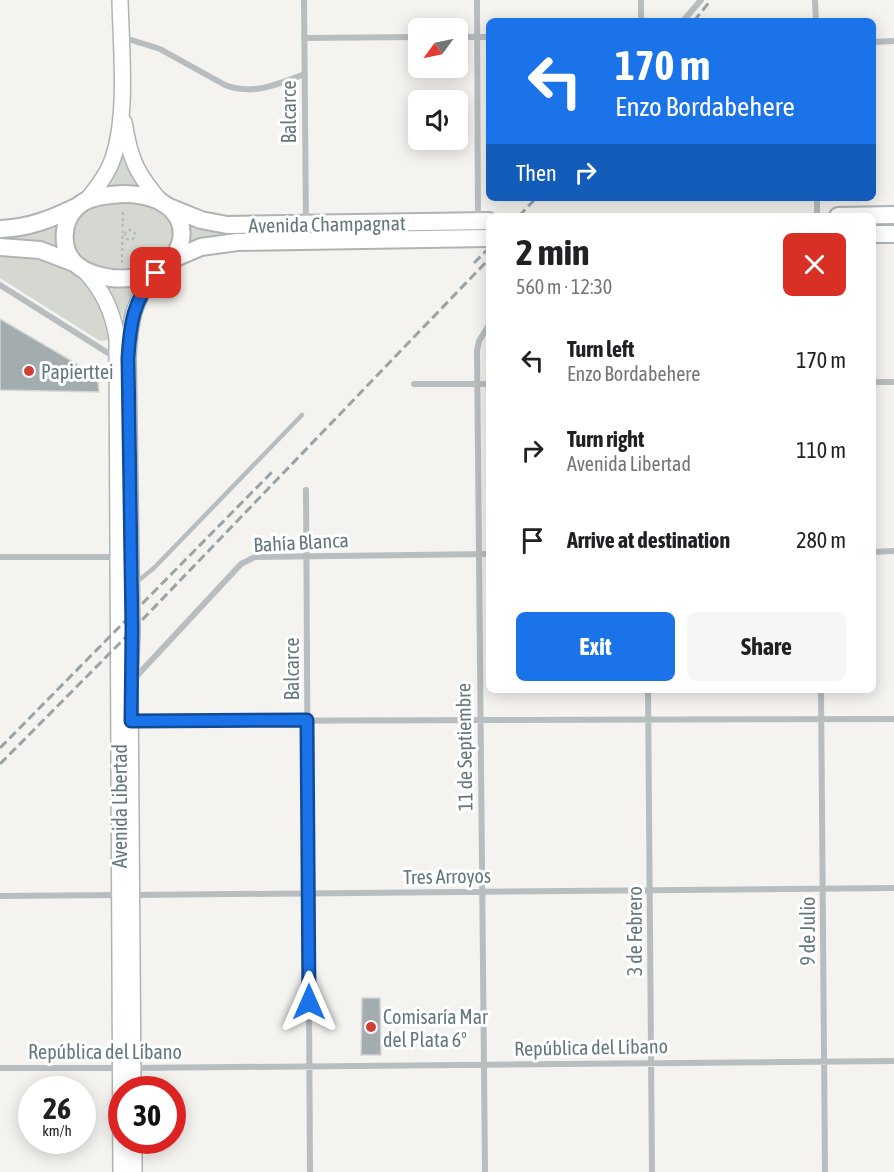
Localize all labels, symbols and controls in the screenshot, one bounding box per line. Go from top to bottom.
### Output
north arrow [408,18,468,78]
map controls [408,18,468,150]
text: 170 m [615,41,710,89]
icon: left [516,42,594,120]
street label: Balcarce [277,81,300,143]
button: sound [408,90,468,150]
text: Enzo Bordabehere [615,91,795,122]
icon: right [569,156,602,189]
text: Then [516,160,557,186]
street label: Avenida Champagnat [248,211,406,237]
text: 2 min [516,231,590,273]
button: close [783,233,846,296]
pin [130,247,181,298]
icon: arrive [139,256,172,289]
text: 560 m · 12:30 [516,275,612,298]
text: Turn left [567,336,634,362]
icon: left [516,344,549,377]
text: 170 m [796,347,846,373]
place label: Papierttei [41,360,114,383]
text: Enzo Bordabehere [567,362,700,385]
marker: Papierttei [22,364,36,378]
text: Turn right [567,426,644,452]
icon: right [516,434,549,467]
text: 110 m [796,437,846,463]
text: Avenida Libertad [567,452,691,475]
icon: arrive [516,524,549,557]
text: Arrive at destination [567,527,730,553]
text: 280 m [796,527,846,553]
street label: Bahía Blanca [253,528,349,556]
button: Exit [516,612,675,681]
button: Share [687,612,846,681]
street label: Balcarce [280,638,303,700]
street label: 11 de Septiembre [451,683,477,811]
street label: Avenida Libertad [108,744,131,868]
street label: Tres Arroyos [403,864,491,888]
street label: 3 de Febrero [623,886,646,976]
street label: 9 de Julio [796,897,819,965]
position arrow [277,970,341,1034]
place label: Comisaría Mar del Plata 6° [383,1005,489,1051]
marker: Comisaría Mar del Plata 6° [364,1020,378,1034]
street label: República del Líbano [514,1034,668,1060]
street label: República del Líbano [28,1040,182,1063]
speed limit sign: 30 [108,1076,186,1154]
text: 26 [43,1091,71,1125]
text: km/h [42,1122,72,1139]

